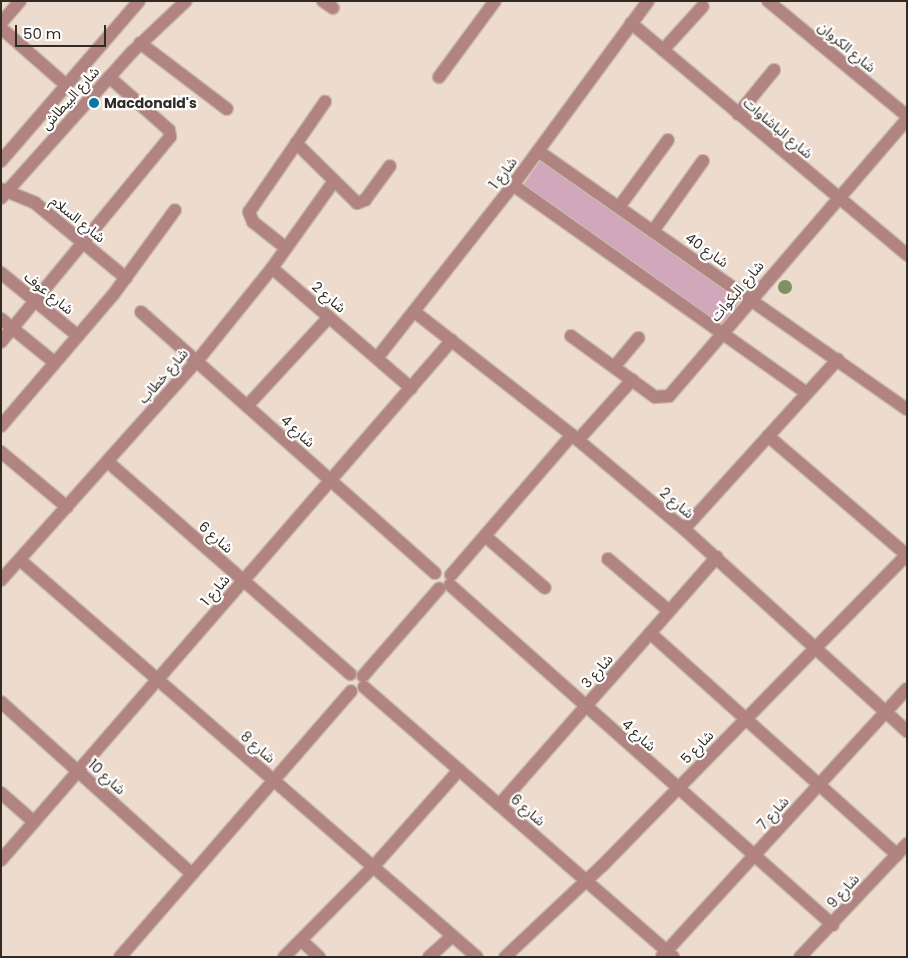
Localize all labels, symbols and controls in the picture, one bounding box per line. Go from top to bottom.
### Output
scale bar [18,15,109,47]
street label: شارع الكروان [815,18,879,76]
text: 50 m [23,23,61,44]
street label: شارع البيطاش [37,63,103,133]
street label: شارع الباشاوات [740,94,816,162]
place label: Macdonald's [104,95,197,111]
marker: Macdonald's [88,97,100,109]
street label: شارع 1 [486,154,520,192]
street label: شارع السلام [47,192,109,246]
street label: شارع 40 [682,229,732,271]
street label: شارع البكوات [707,257,767,325]
street label: شارع عوف [21,268,77,318]
street label: شارع 2 [309,278,349,316]
street label: شارع خطاب [135,345,191,407]
street label: شارع 4 [278,411,318,451]
street label: شارع 2 [657,484,697,522]
street label: شارع 6 [195,518,237,556]
street label: شارع 1 [197,571,233,609]
street label: شارع 3 [578,651,616,691]
street label: شارع 4 [619,715,659,755]
street label: شارع 5 [677,727,717,767]
street label: شارع 8 [237,728,279,766]
street label: شارع 10 [85,756,129,798]
street label: شارع 6 [507,791,549,829]
street label: شارع 7 [754,793,792,833]
street label: شارع 9 [823,871,863,911]

